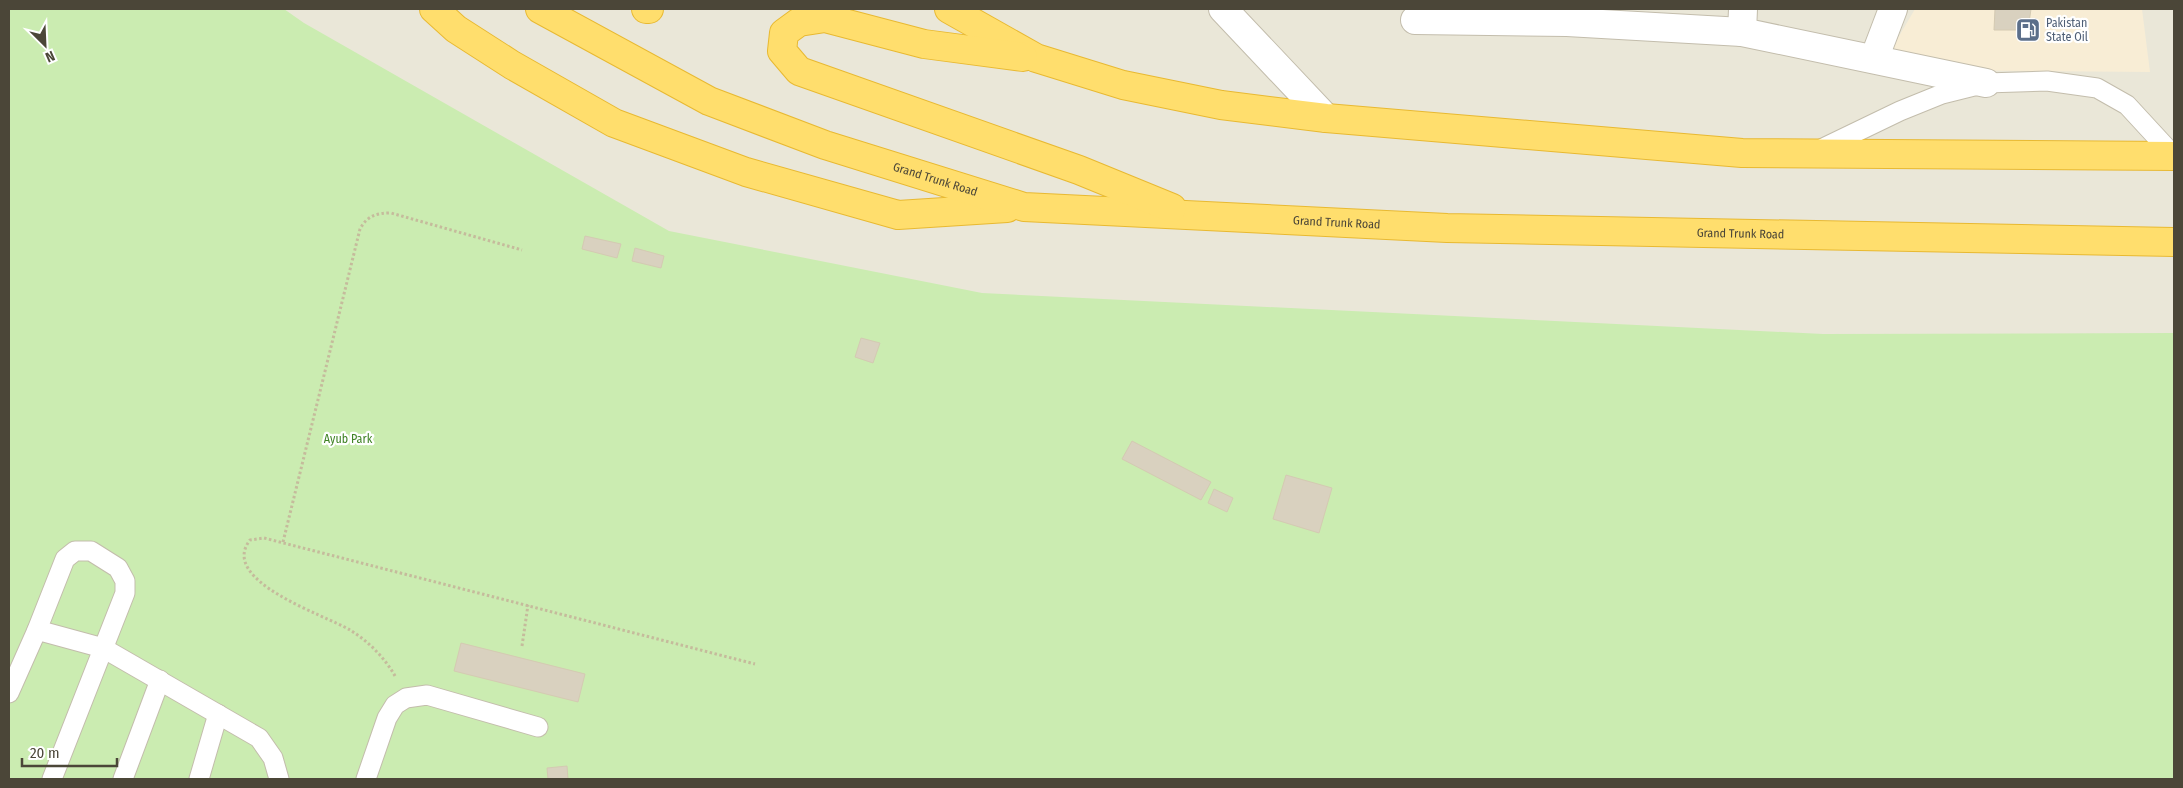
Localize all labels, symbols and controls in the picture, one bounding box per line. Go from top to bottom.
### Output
place label: Pakistan State Oil [2046,16,2088,44]
fuel station icon: Pakistan State Oil [2015,17,2041,43]
north arrow [20,20,70,70]
text: N [43,47,57,66]
street label: Grand Trunk Road [891,160,979,199]
street label: Grand Trunk Road [1293,213,1381,232]
street label: Grand Trunk Road [1697,226,1784,241]
park label: Ayub Park [324,432,373,446]
scale bar [22,736,118,768]
text: 20 m [30,744,60,762]

